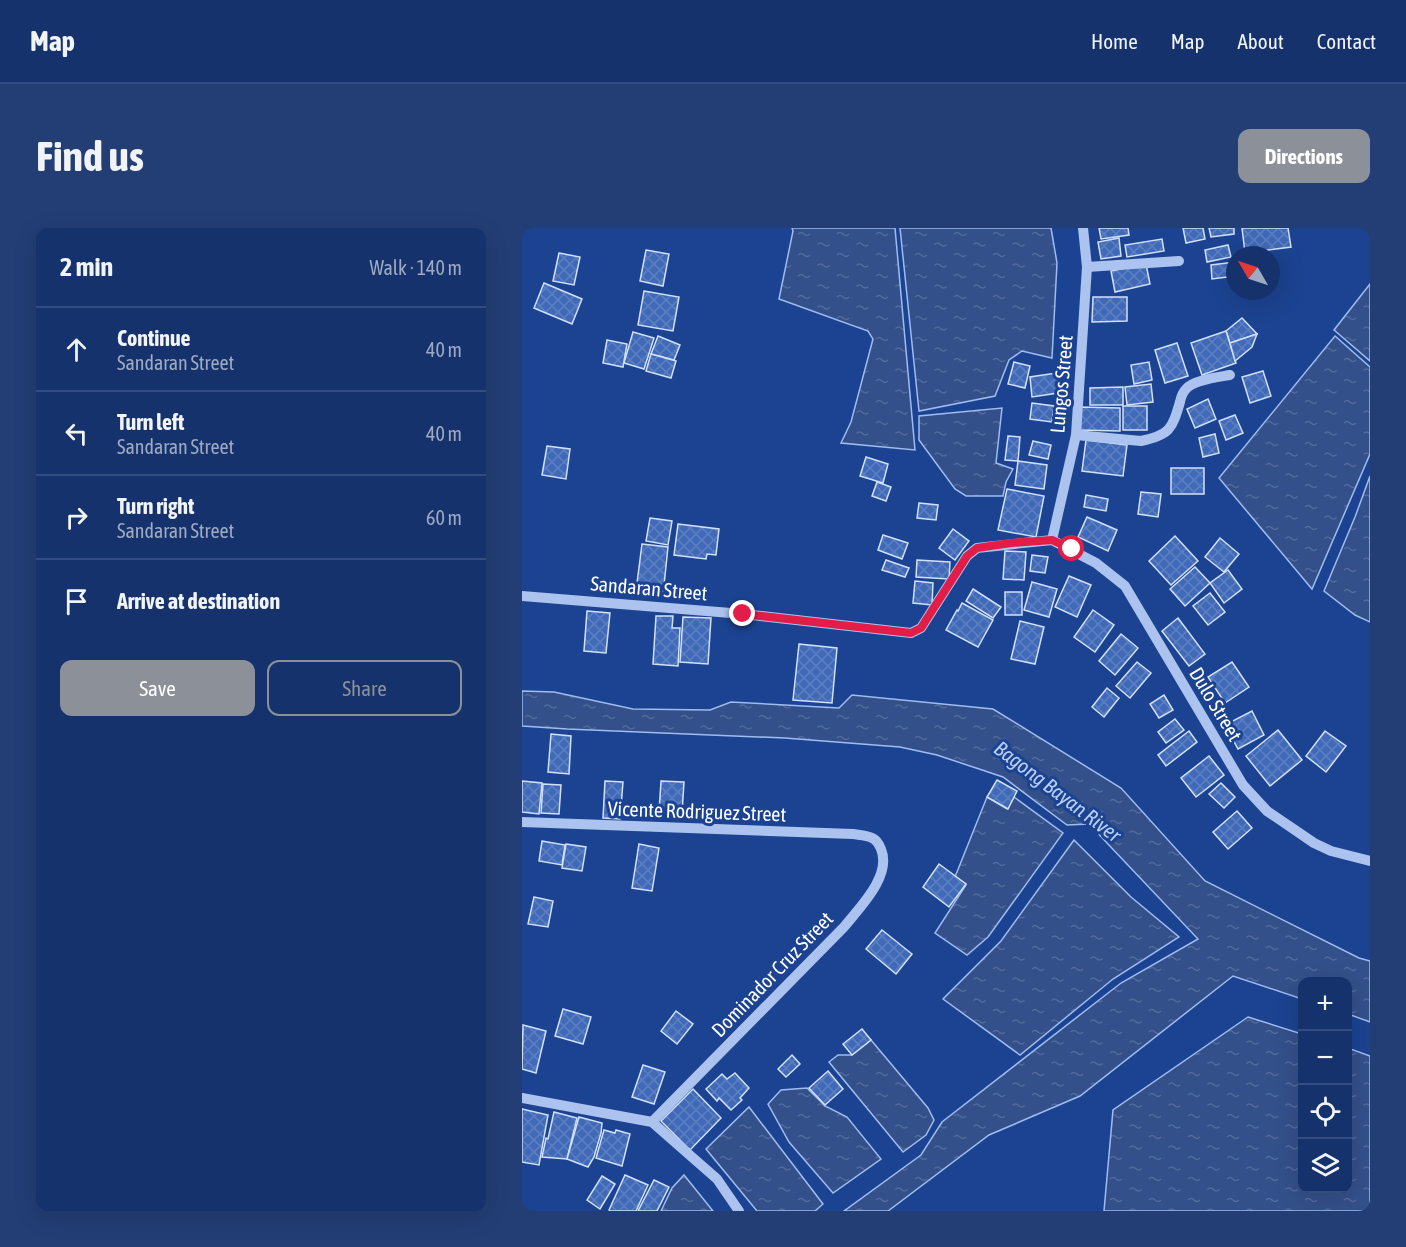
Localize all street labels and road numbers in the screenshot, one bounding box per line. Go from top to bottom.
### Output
street label: Lungos Street [1045,334,1077,434]
street label: Sandaran Street [590,571,709,605]
street label: Dulo Street [1185,663,1247,745]
street label: Vicente Rodriguez Street [607,796,787,826]
street label: Dominador Cruz Street [707,907,838,1041]

